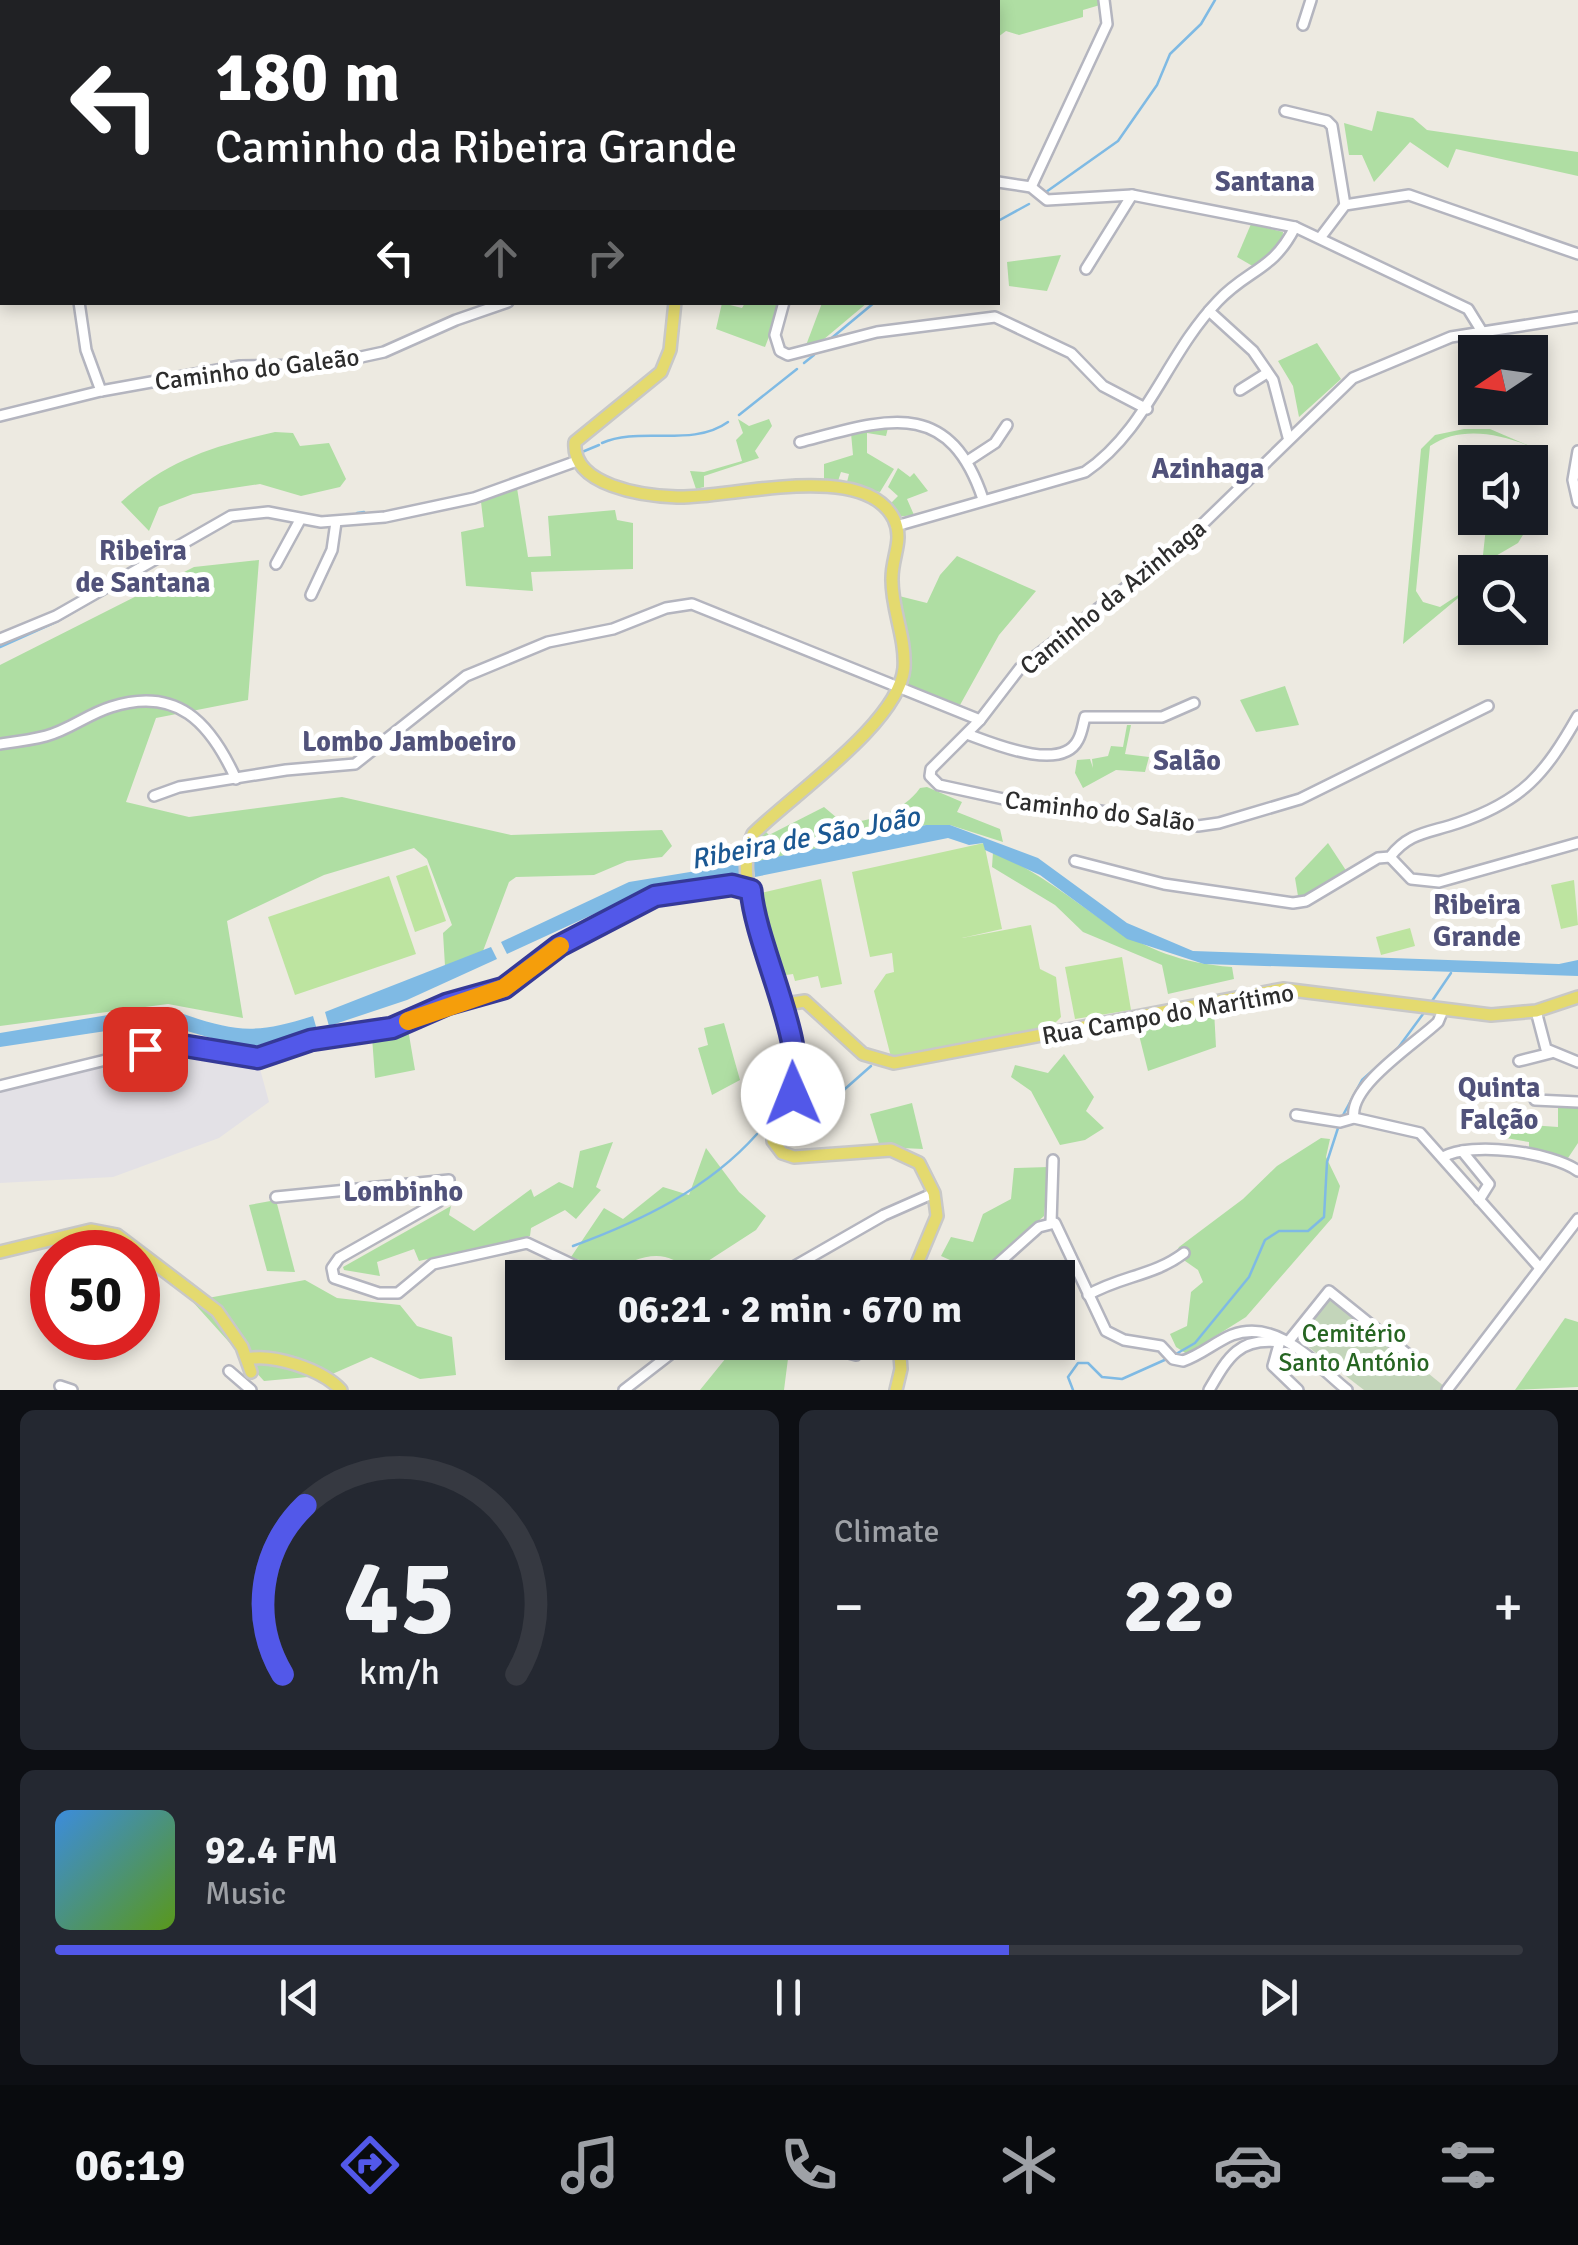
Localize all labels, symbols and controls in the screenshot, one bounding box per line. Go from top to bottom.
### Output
text: 180 m [215,34,400,120]
icon: left [50,40,180,170]
text: Caminho da Ribeira Grande [215,120,737,175]
district label: Santana [1215,165,1315,199]
icon: left [368,230,423,285]
icon: ahead [473,230,528,285]
icon: right [578,230,633,285]
north arrow [1458,335,1548,425]
map controls [1458,335,1548,645]
street label: Caminho do Galeão [153,341,361,397]
button: sound [1458,445,1548,535]
district label: Azinhaga [1152,452,1264,486]
street label: Caminho da Azinhaga [1014,512,1212,682]
district label: Ribeira de Santana [76,534,210,600]
button: search [1458,555,1548,645]
district label: Lombo Jamboeiro [302,725,516,759]
district label: Salão [1153,744,1221,778]
street label: Caminho do Salão [1003,784,1197,838]
water label: Ribeira de São João [688,799,924,877]
district label: Ribeira Grande [1433,888,1521,954]
street label: Rua Campo do Marítimo [1040,977,1296,1051]
pin [103,1007,188,1092]
icon: arrive [118,1022,173,1077]
position arrow [741,1042,845,1146]
district label: Quinta Falção [1458,1071,1540,1137]
district label: Lombinho [343,1175,463,1209]
speed limit sign: 50 [30,1230,160,1360]
text: 06:21 · 2 min · 670 m [618,1286,962,1333]
park label: Cemitério Santo António [1278,1318,1430,1378]
text: Climate [834,1512,940,1551]
text: 45 [343,1534,456,1662]
text: 22° [1123,1560,1234,1653]
text: − [834,1573,864,1641]
text: + [1493,1573,1523,1641]
text: km/h [359,1650,440,1694]
text: 92.4 FM [205,1827,338,1874]
text: Music [205,1874,286,1913]
icon: previous [272,1970,327,2025]
icon: pause [761,1970,816,2025]
icon: next [1251,1970,1306,2025]
icon: directions [335,2130,405,2200]
icon: music [555,2130,625,2200]
icon: phone [774,2130,844,2200]
icon: climate [994,2130,1064,2200]
icon: car [1213,2130,1283,2200]
icon: filters [1433,2130,1503,2200]
text: 06:19 [75,2138,185,2193]

